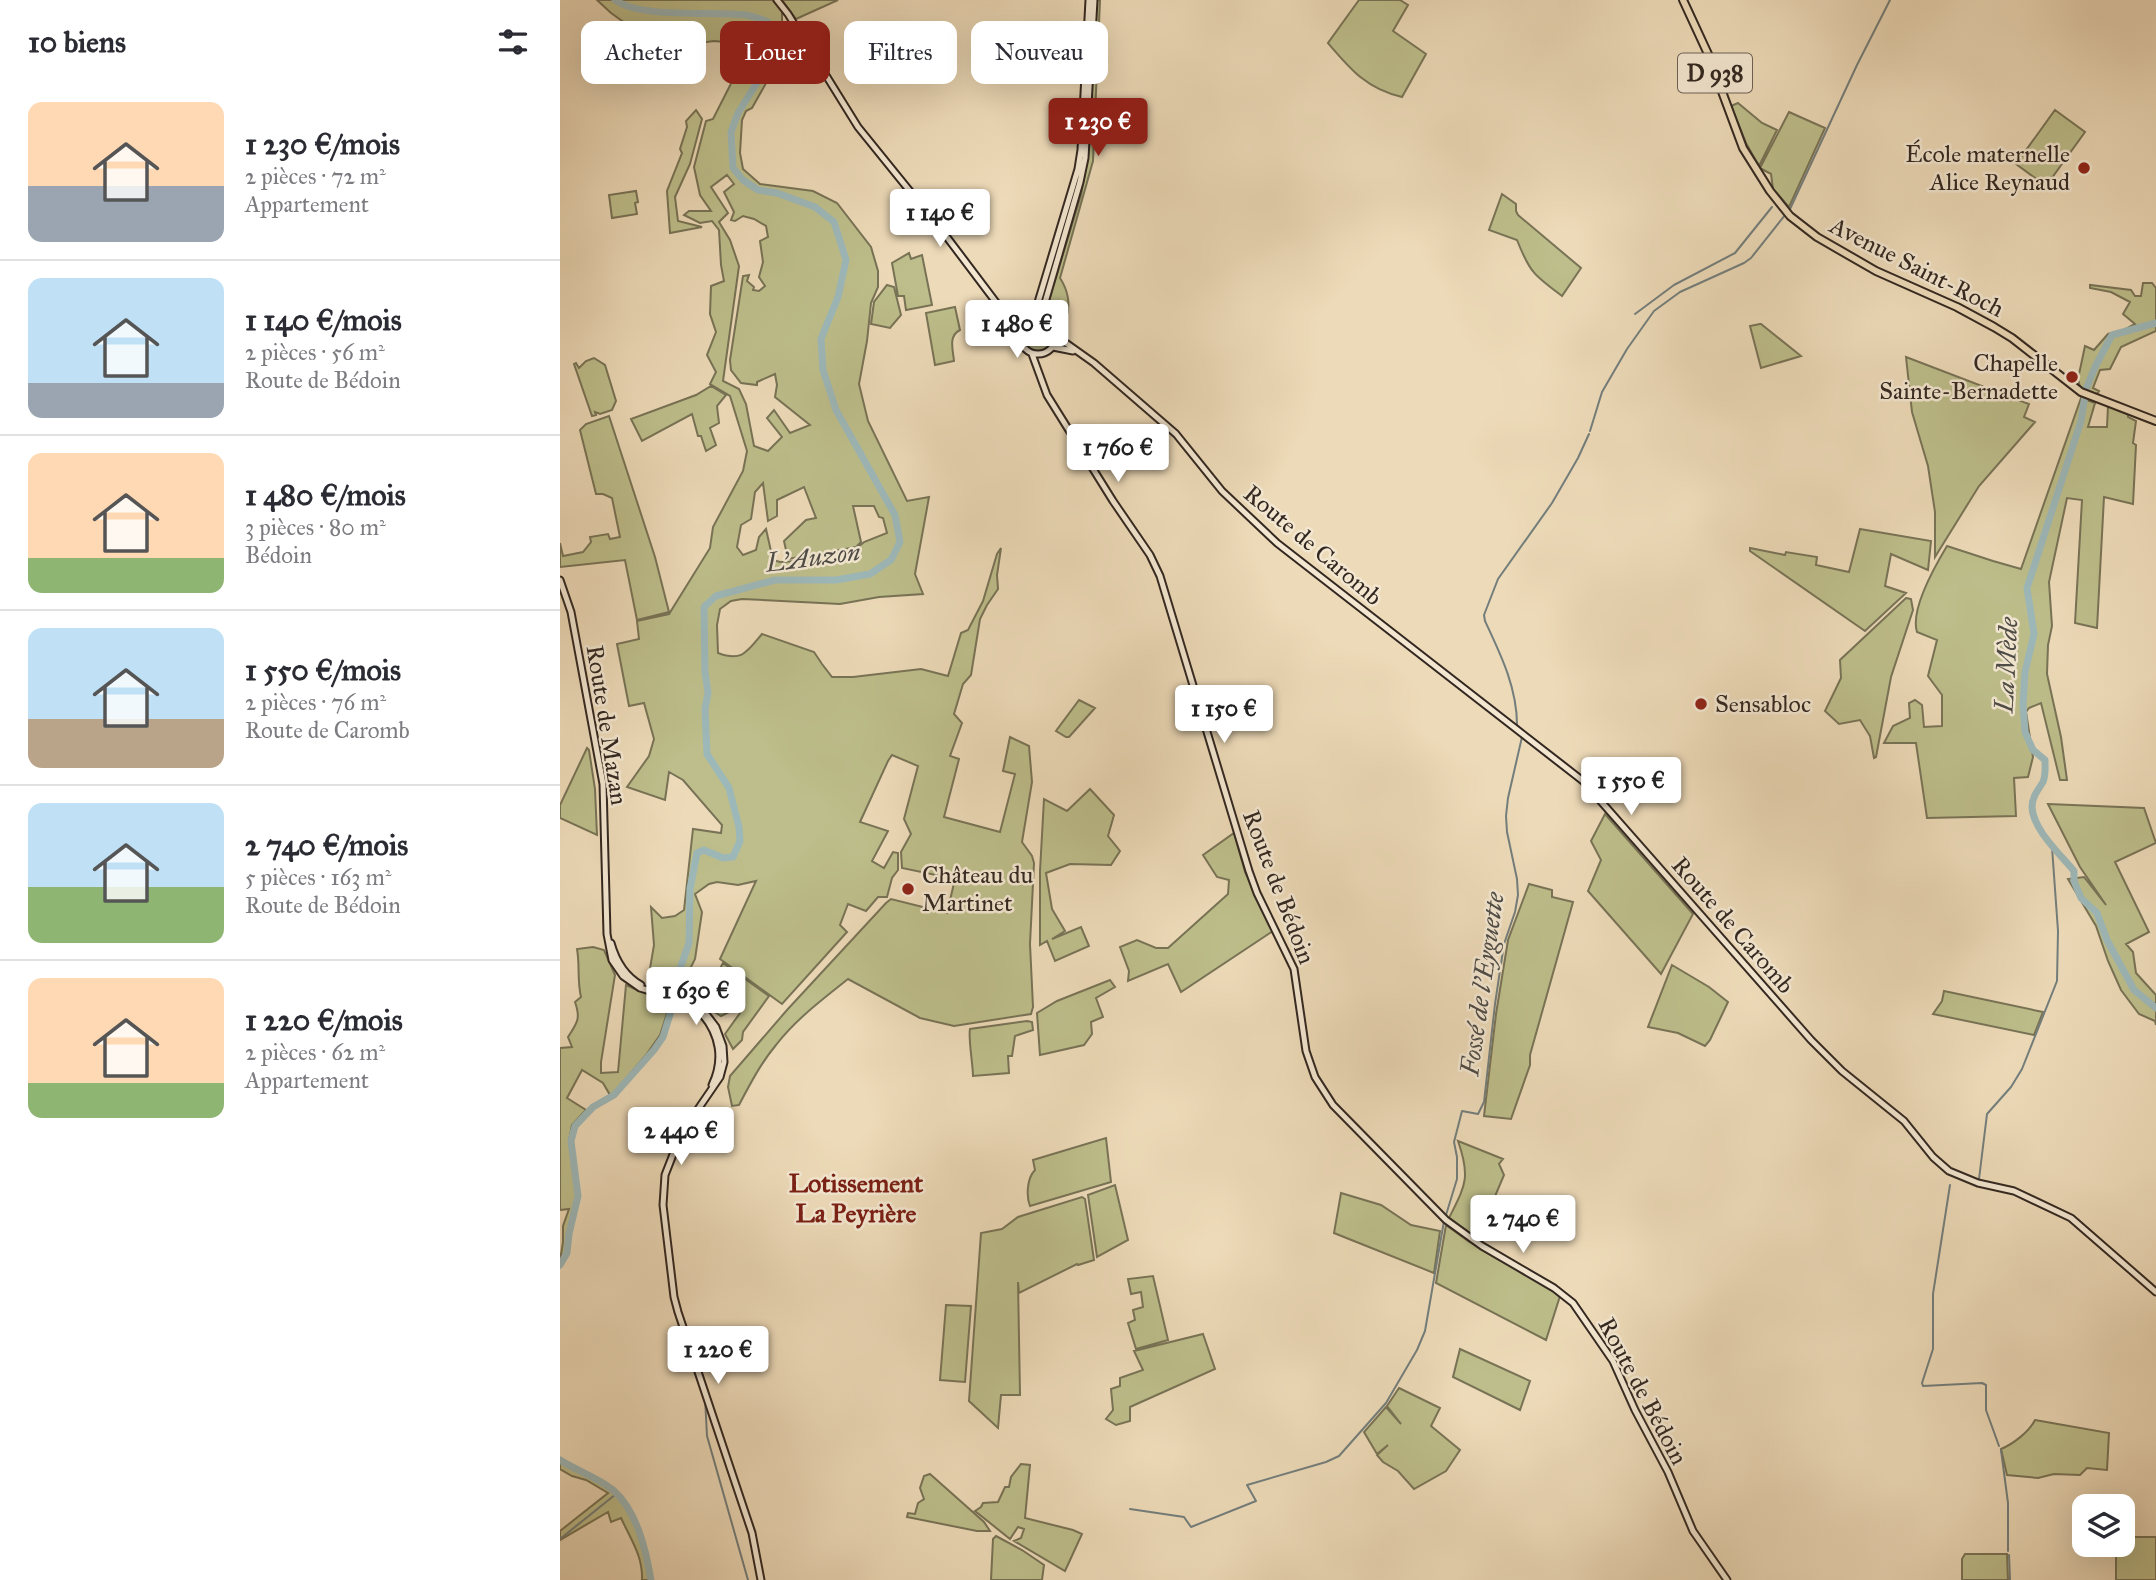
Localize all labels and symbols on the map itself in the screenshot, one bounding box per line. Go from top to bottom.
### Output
road number: D 938 [1678,54,1752,92]
pin: 1 230 € [1033,99,1163,158]
place label: École maternelle Alice Reynaud [1905,139,2070,197]
marker: École maternelle Alice Reynaud [2076,160,2092,176]
pin: 1 140 € [875,190,1005,249]
street label: Avenue Saint-Roch [1824,210,2009,324]
pin: 1 480 € [952,300,1082,360]
place label: Chapelle Sainte-Bernadette [1879,348,2058,406]
marker: Chapelle Sainte-Bernadette [2064,369,2080,385]
pin: 1 760 € [1053,424,1183,484]
street label: Route de Caromb [1238,478,1388,612]
water label: L'Auzon [763,535,862,579]
water label: La Mède [1987,615,2025,714]
street label: Route de Mazan [580,643,634,807]
pin: 1 150 € [1159,686,1289,745]
place label: Sensabloc [1715,689,1811,719]
marker: Sensabloc [1693,696,1709,712]
pin: 1 550 € [1566,758,1696,817]
street label: Route de Bédoin [1236,806,1322,968]
street label: Route de Caromb [1665,850,1801,1000]
place label: Château du Martinet [922,860,1033,918]
marker: Château du Martinet [900,881,916,897]
water label: Fossé de l'Eyguette [1453,889,1511,1079]
pin: 1 630 € [631,968,761,1027]
pin: 2 440 € [616,1108,746,1167]
district label: Lotissement La Peyrière [789,1167,924,1229]
pin: 2 740 € [1458,1196,1588,1255]
street label: Route de Bédoin [1592,1312,1694,1470]
pin: 1 220 € [653,1326,783,1386]

